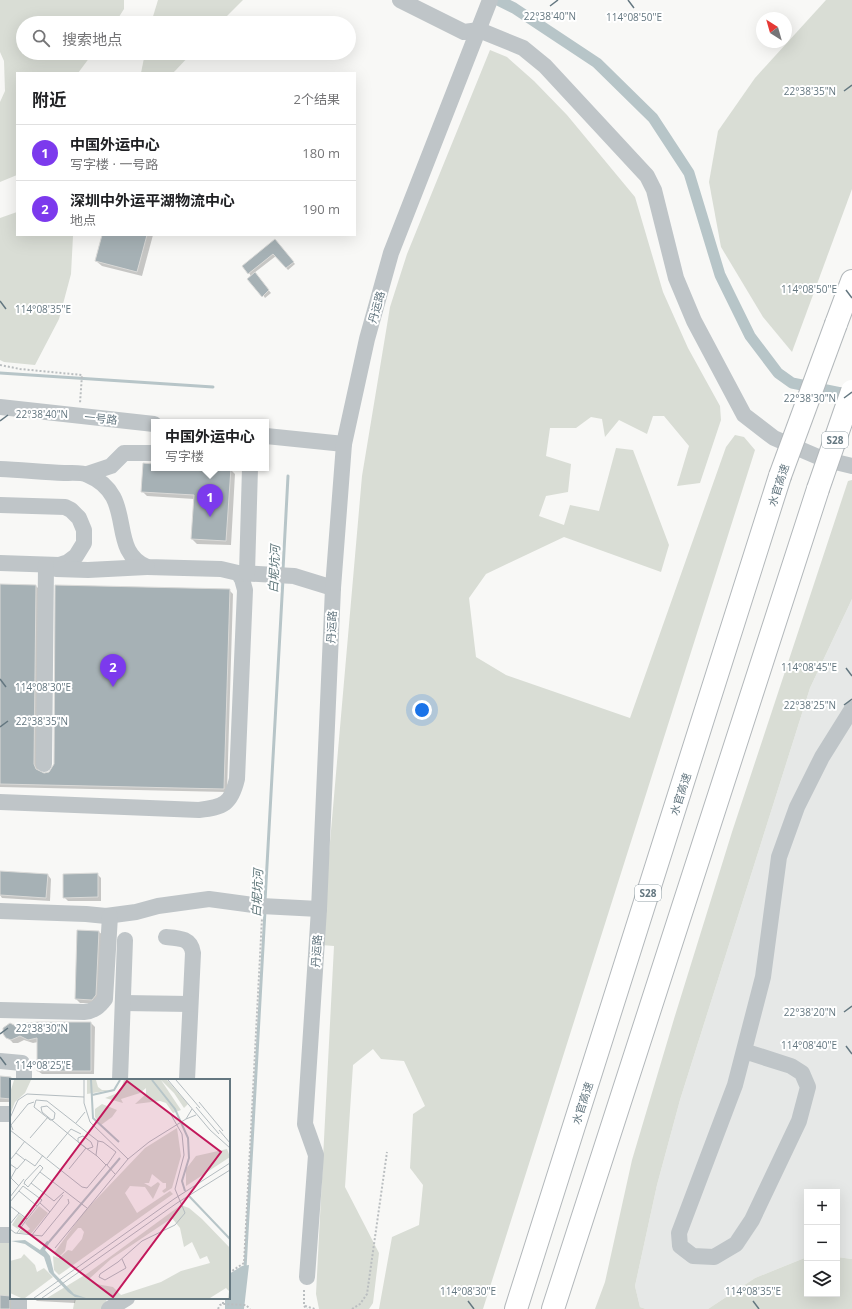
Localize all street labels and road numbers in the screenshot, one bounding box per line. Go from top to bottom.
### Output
street label: 丹运路 [364,289,388,325]
street label: 一号路 [84,409,118,427]
road number: S28 [822,432,848,448]
street label: 水官高速 [764,462,792,508]
street label: 丹运路 [323,610,339,644]
street label: 水官高速 [666,771,694,817]
road number: S28 [635,885,661,901]
street label: 丹运路 [307,934,325,968]
street label: 水官高速 [568,1080,596,1126]

